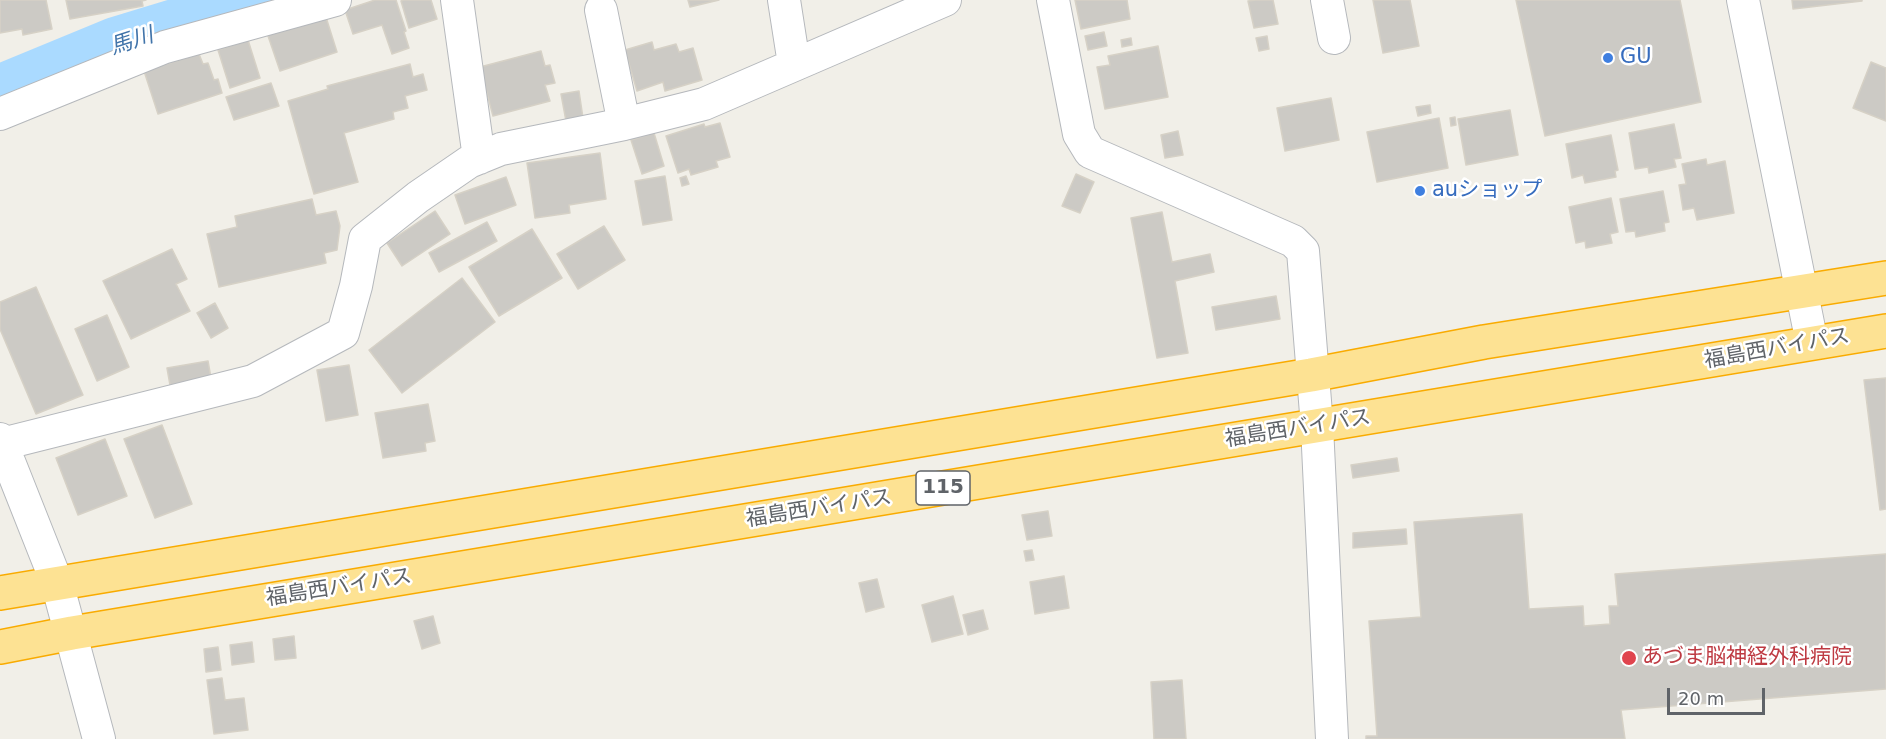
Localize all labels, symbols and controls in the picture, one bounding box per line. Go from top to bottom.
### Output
water label: 馬川 [107,23,157,61]
place label: GU [1620,45,1652,71]
marker: GU [1601,51,1615,65]
place label: auショップ [1432,178,1542,204]
marker: auショップ [1413,184,1427,198]
street label: 福島西バイパス [1702,324,1852,374]
street label: 福島西バイパス [1223,405,1373,453]
road number: 115 [916,471,970,505]
street label: 福島西バイパス [744,485,894,533]
street label: 福島西バイパス [264,564,414,612]
place label: あづま脳神経外科病院 [1642,645,1852,671]
marker: あづま脳神経外科病院 [1620,649,1638,667]
scale bar [1670,676,1768,714]
text: 20 m [1678,688,1724,709]

